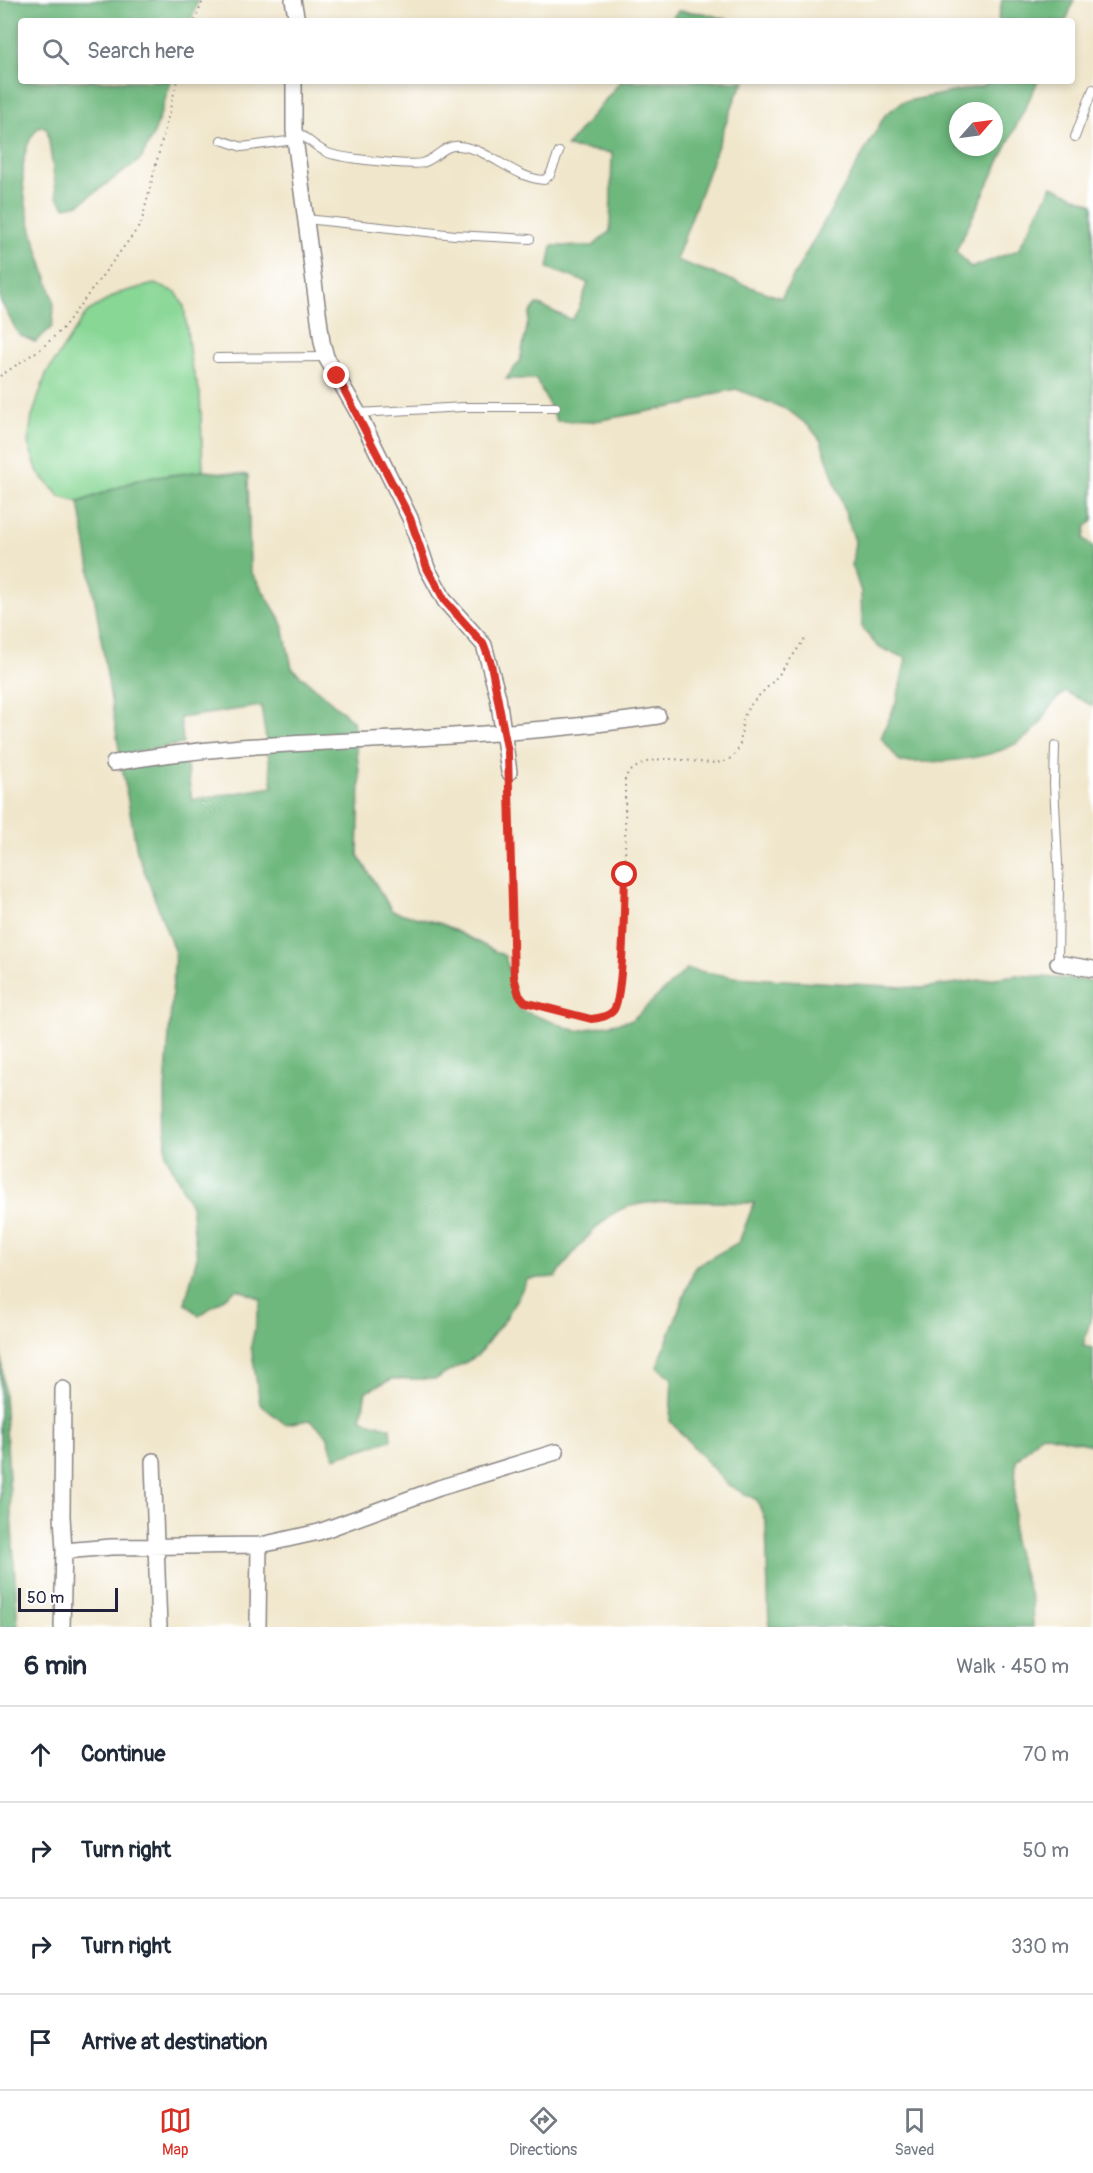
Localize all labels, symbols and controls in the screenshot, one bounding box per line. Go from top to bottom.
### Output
search box [18,18,1075,84]
icon: search [39,35,72,68]
text: Search here [87,37,194,65]
north arrow [949,102,1003,156]
route end [323,362,349,388]
route start [611,861,637,887]
scale bar [18,1585,118,1612]
text: 50 m [27,1588,64,1608]
text: 6 min [24,1650,87,1682]
text: Walk · 450 m [956,1654,1069,1679]
icon: ahead [24,1738,57,1771]
text: Continue [81,1740,165,1768]
text: 70 m [1023,1742,1069,1767]
icon: right [24,1834,57,1867]
text: Turn right [81,1836,171,1864]
text: 50 m [1022,1838,1069,1863]
icon: right [24,1930,57,1963]
text: Turn right [81,1932,171,1960]
text: 330 m [1011,1934,1069,1959]
icon: arrive [24,2026,57,2059]
text: Arrive at destination [81,2028,267,2056]
tab: Map [159,2104,192,2160]
tab: Directions [509,2104,577,2160]
tab: Saved [895,2104,934,2160]

